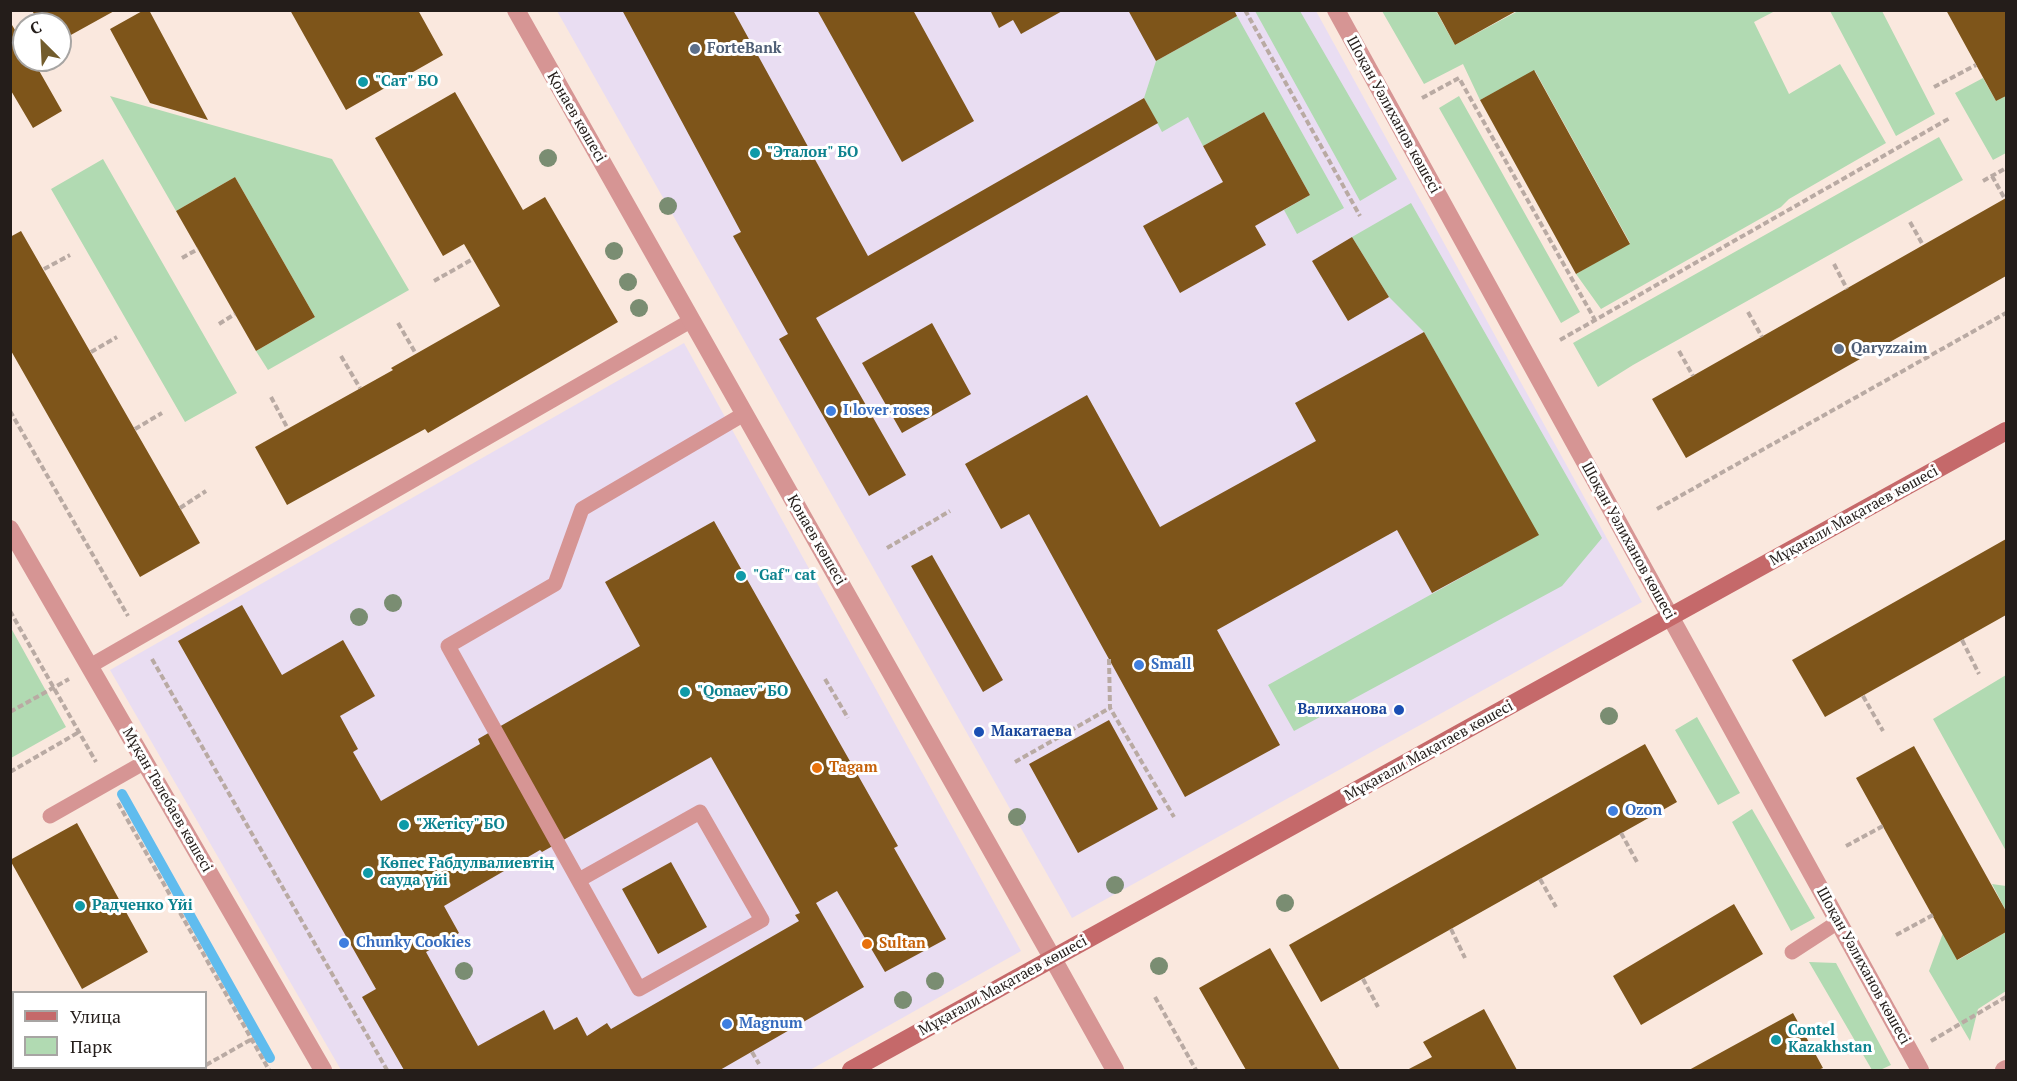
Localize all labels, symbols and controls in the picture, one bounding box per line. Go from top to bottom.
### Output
north arrow [12,12,72,72]
text: С [26,15,45,40]
street label: Шоқан Уәлиханов көшесі [1342,33,1444,197]
place label: ForteBank [707,40,782,58]
marker: ForteBank [688,42,702,56]
street label: Қонаев көшесі [543,69,609,165]
place label: "Сат" БО [375,73,438,91]
marker: "Сат" БО [356,75,370,89]
place label: "Эталон" БО [767,144,858,162]
marker: "Эталон" БО [748,146,762,160]
place label: Qaryzzaim [1851,340,1927,358]
marker: Qaryzzaim [1832,342,1846,356]
place label: I lover roses [843,402,930,420]
marker: I lover roses [824,404,838,418]
street label: Шоқан Уәлиханов көшесі [1577,459,1679,623]
street label: Мұқағали Мақатаев көшесі [1767,462,1941,570]
street label: Қонаев көшесі [783,492,849,588]
place label: "Gaf" cat [753,567,816,585]
marker: "Gaf" cat [734,569,748,583]
place label: Small [1151,656,1192,674]
marker: Small [1132,658,1146,672]
place label: "Qonaev" БО [697,683,788,701]
marker: "Qonaev" БО [678,685,692,699]
street label: Мұқағали Мақатаев көшесі [1342,697,1516,805]
place label: Валиханова [1297,701,1387,719]
marker: Валиханова [1392,703,1406,717]
place label: Макатаева [991,723,1072,741]
street label: Мұқан Төлебаев көшесі [118,725,216,875]
marker: Макатаева [972,725,986,739]
place label: Tagam [829,759,878,777]
marker: Tagam [810,761,824,775]
place label: Ozon [1625,802,1662,820]
marker: Ozon [1606,804,1620,818]
place label: "Жетісу" БО [416,816,505,834]
marker: "Жетісу" БО [397,818,411,832]
place label: Көпес Ғабдулвалиевтің сауда үйі [380,855,554,890]
marker: Көпес Ғабдулвалиевтің сауда үйі [361,866,375,880]
street label: Шоқан Уәлиханов көшесі [1812,884,1914,1048]
place label: Радченко Үйі [92,897,193,915]
marker: Радченко Үйі [73,899,87,913]
street label: Мұқағали Мақатаев көшесі [916,932,1090,1040]
place label: Chunky Cookies [356,934,471,952]
place label: Sultan [879,935,926,953]
marker: Chunky Cookies [337,936,351,950]
marker: Sultan [860,937,874,951]
legend [12,991,207,1069]
text: Улица [70,1004,121,1028]
place label: Magnum [739,1015,803,1033]
marker: Magnum [720,1017,734,1031]
place label: Contel Kazakhstan [1788,1022,1872,1057]
marker: Contel Kazakhstan [1769,1033,1783,1047]
text: Парк [70,1034,112,1058]

